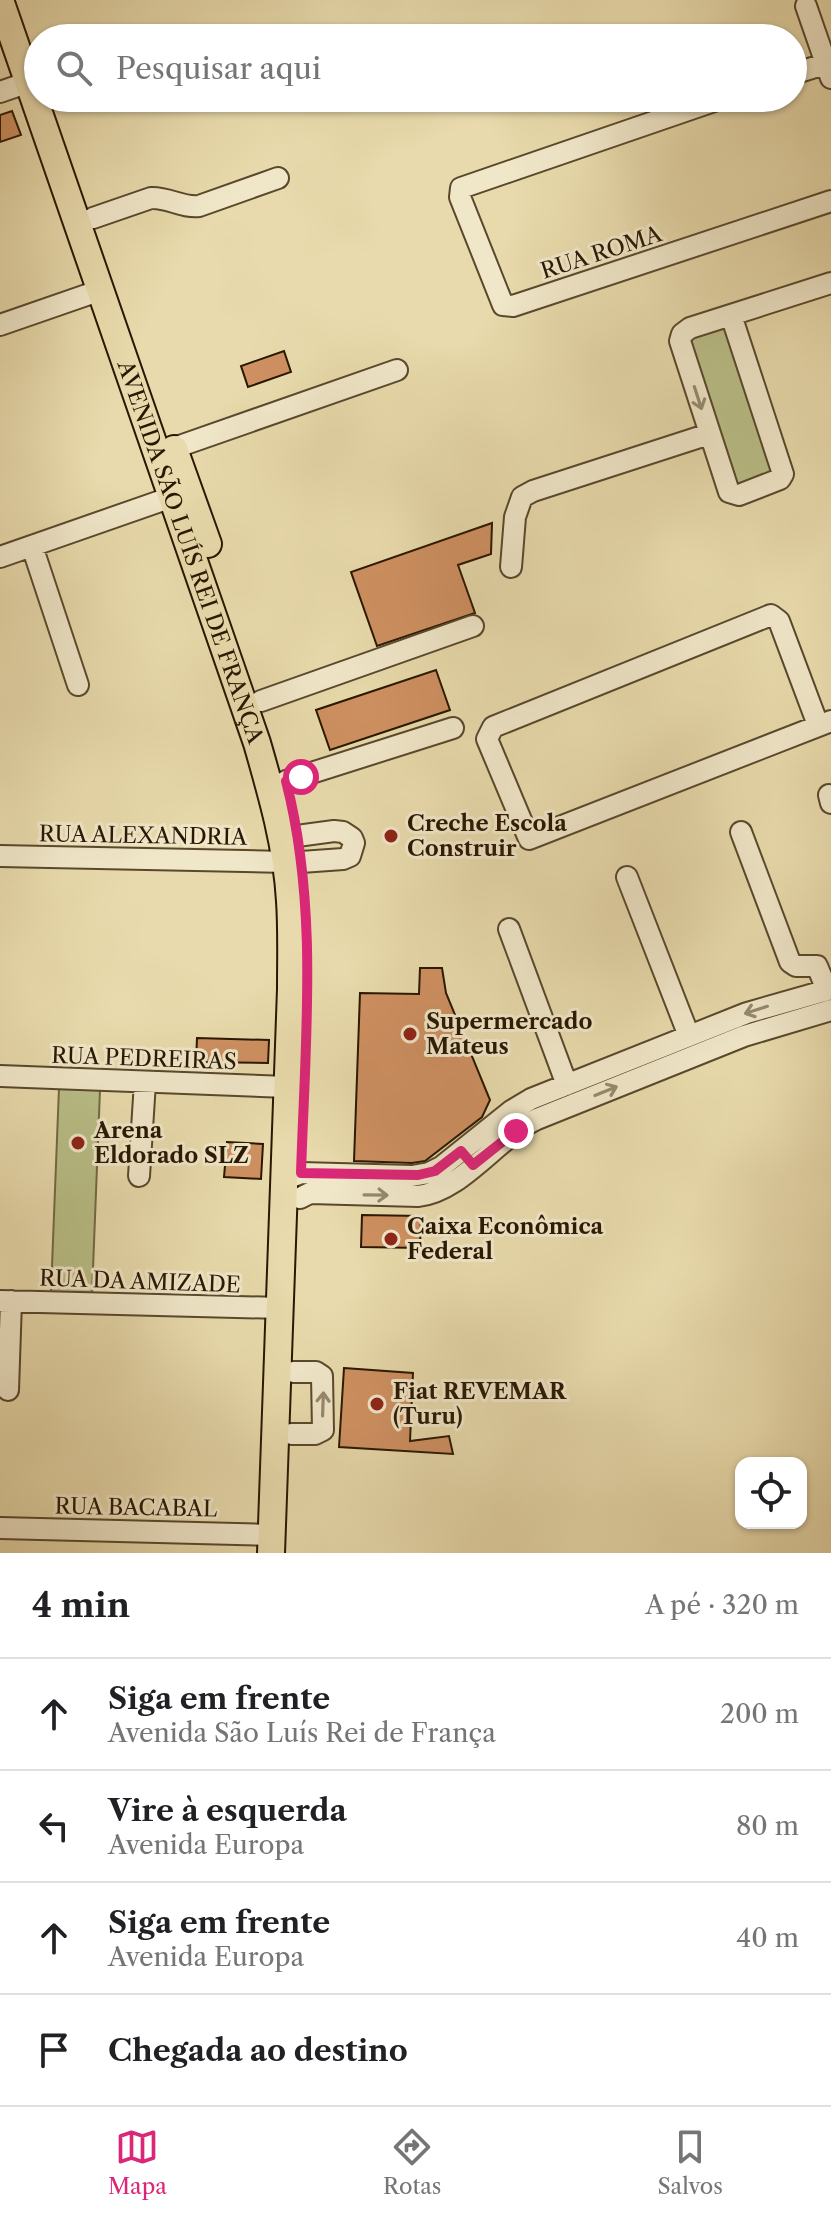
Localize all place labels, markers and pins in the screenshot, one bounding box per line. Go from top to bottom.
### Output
place label: Creche Escola Construir [407,810,567,862]
marker: Creche Escola Construir [382,827,400,845]
place label: Supermercado Mateus [426,1008,592,1060]
marker: Supermercado Mateus [401,1025,419,1043]
place label: Arena Eldorado SLZ [93,1117,249,1169]
marker: Arena Eldorado SLZ [69,1134,87,1152]
place label: Caixa Econômica Federal [407,1213,604,1265]
marker: Caixa Econômica Federal [382,1230,400,1248]
place label: Fiat REVEMAR (Turu) [393,1378,567,1430]
marker: Fiat REVEMAR (Turu) [368,1395,386,1413]

